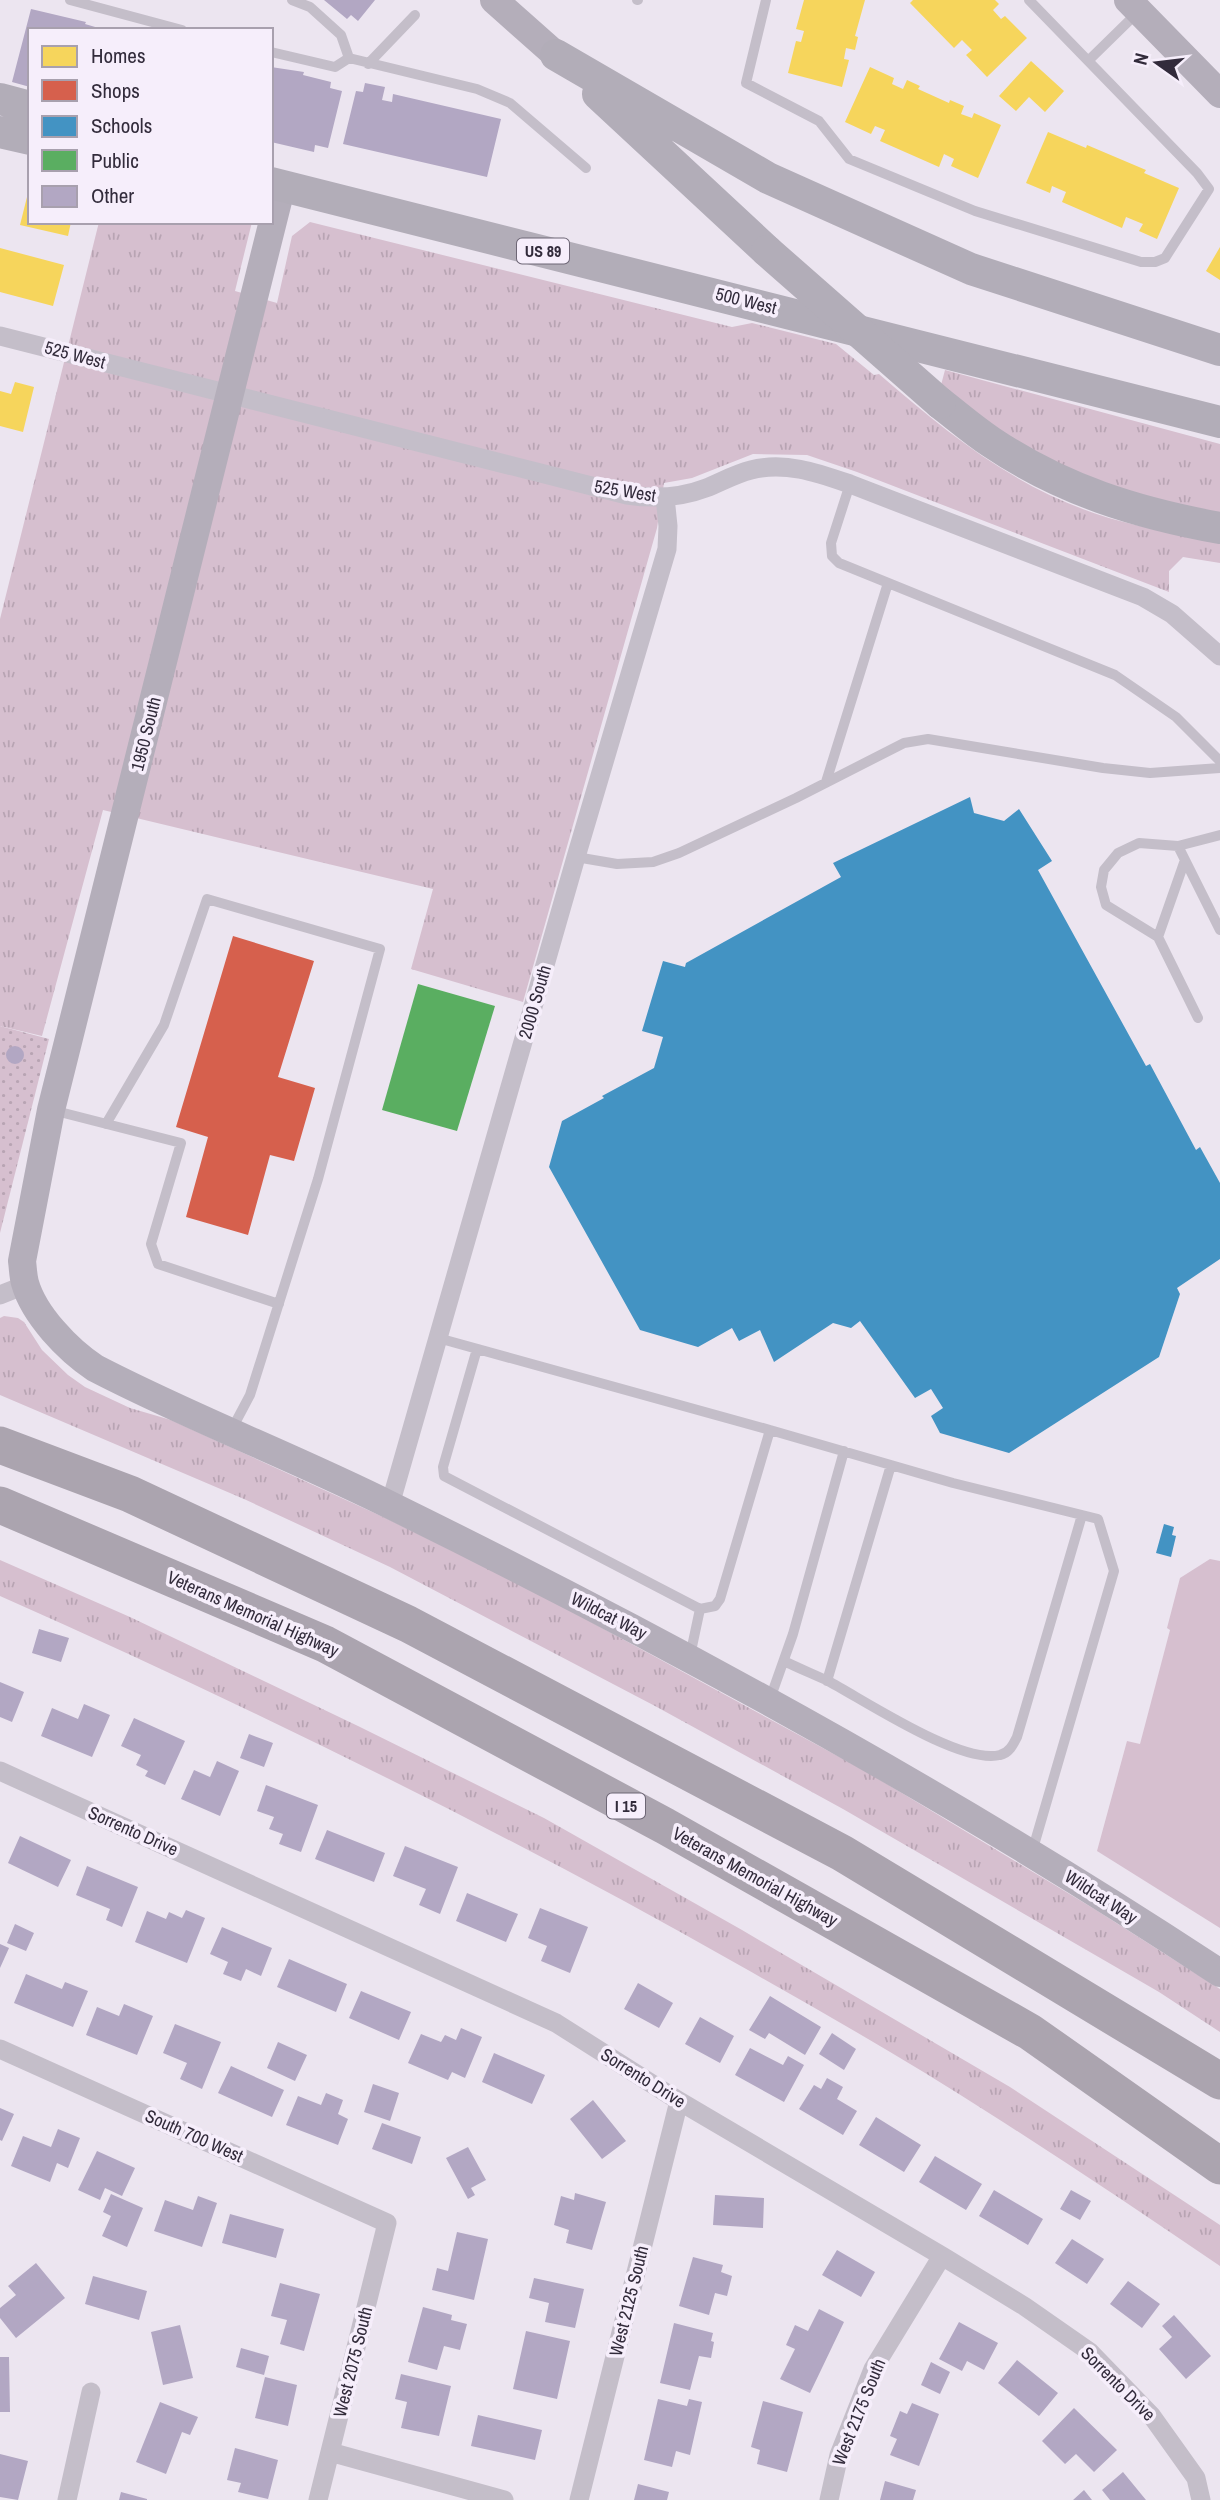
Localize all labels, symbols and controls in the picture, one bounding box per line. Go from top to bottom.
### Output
legend [28,28,273,224]
north arrow [1122,28,1192,98]
text: Homes [91,41,146,70]
text: N [1127,50,1154,67]
text: Shops [91,76,140,105]
text: Schools [91,111,152,140]
text: Public [91,146,139,175]
text: Other [91,181,134,210]
road number: US 89 [517,238,569,264]
street label: 500 West [713,281,779,320]
street label: 525 West [42,334,108,375]
street label: 525 West [592,473,658,508]
street label: 1950 South [124,694,167,774]
street label: 2000 South [512,962,557,1042]
street label: Veterans Memorial Highway [163,1564,344,1663]
street label: Wildcat Way [567,1586,652,1646]
road number: I 15 [607,1794,645,1818]
street label: Sorrento Drive [84,1800,182,1861]
street label: Veterans Memorial Highway [668,1821,843,1933]
street label: Wildcat Way [1060,1864,1143,1930]
street label: Sorrento Drive [596,2042,691,2114]
street label: South 700 West [141,2103,247,2168]
street label: West 2125 South [603,2243,654,2359]
street label: West 2075 South [327,2304,378,2420]
street label: Sorrento Drive [1076,2341,1161,2426]
street label: West 2175 South [826,2355,891,2469]

